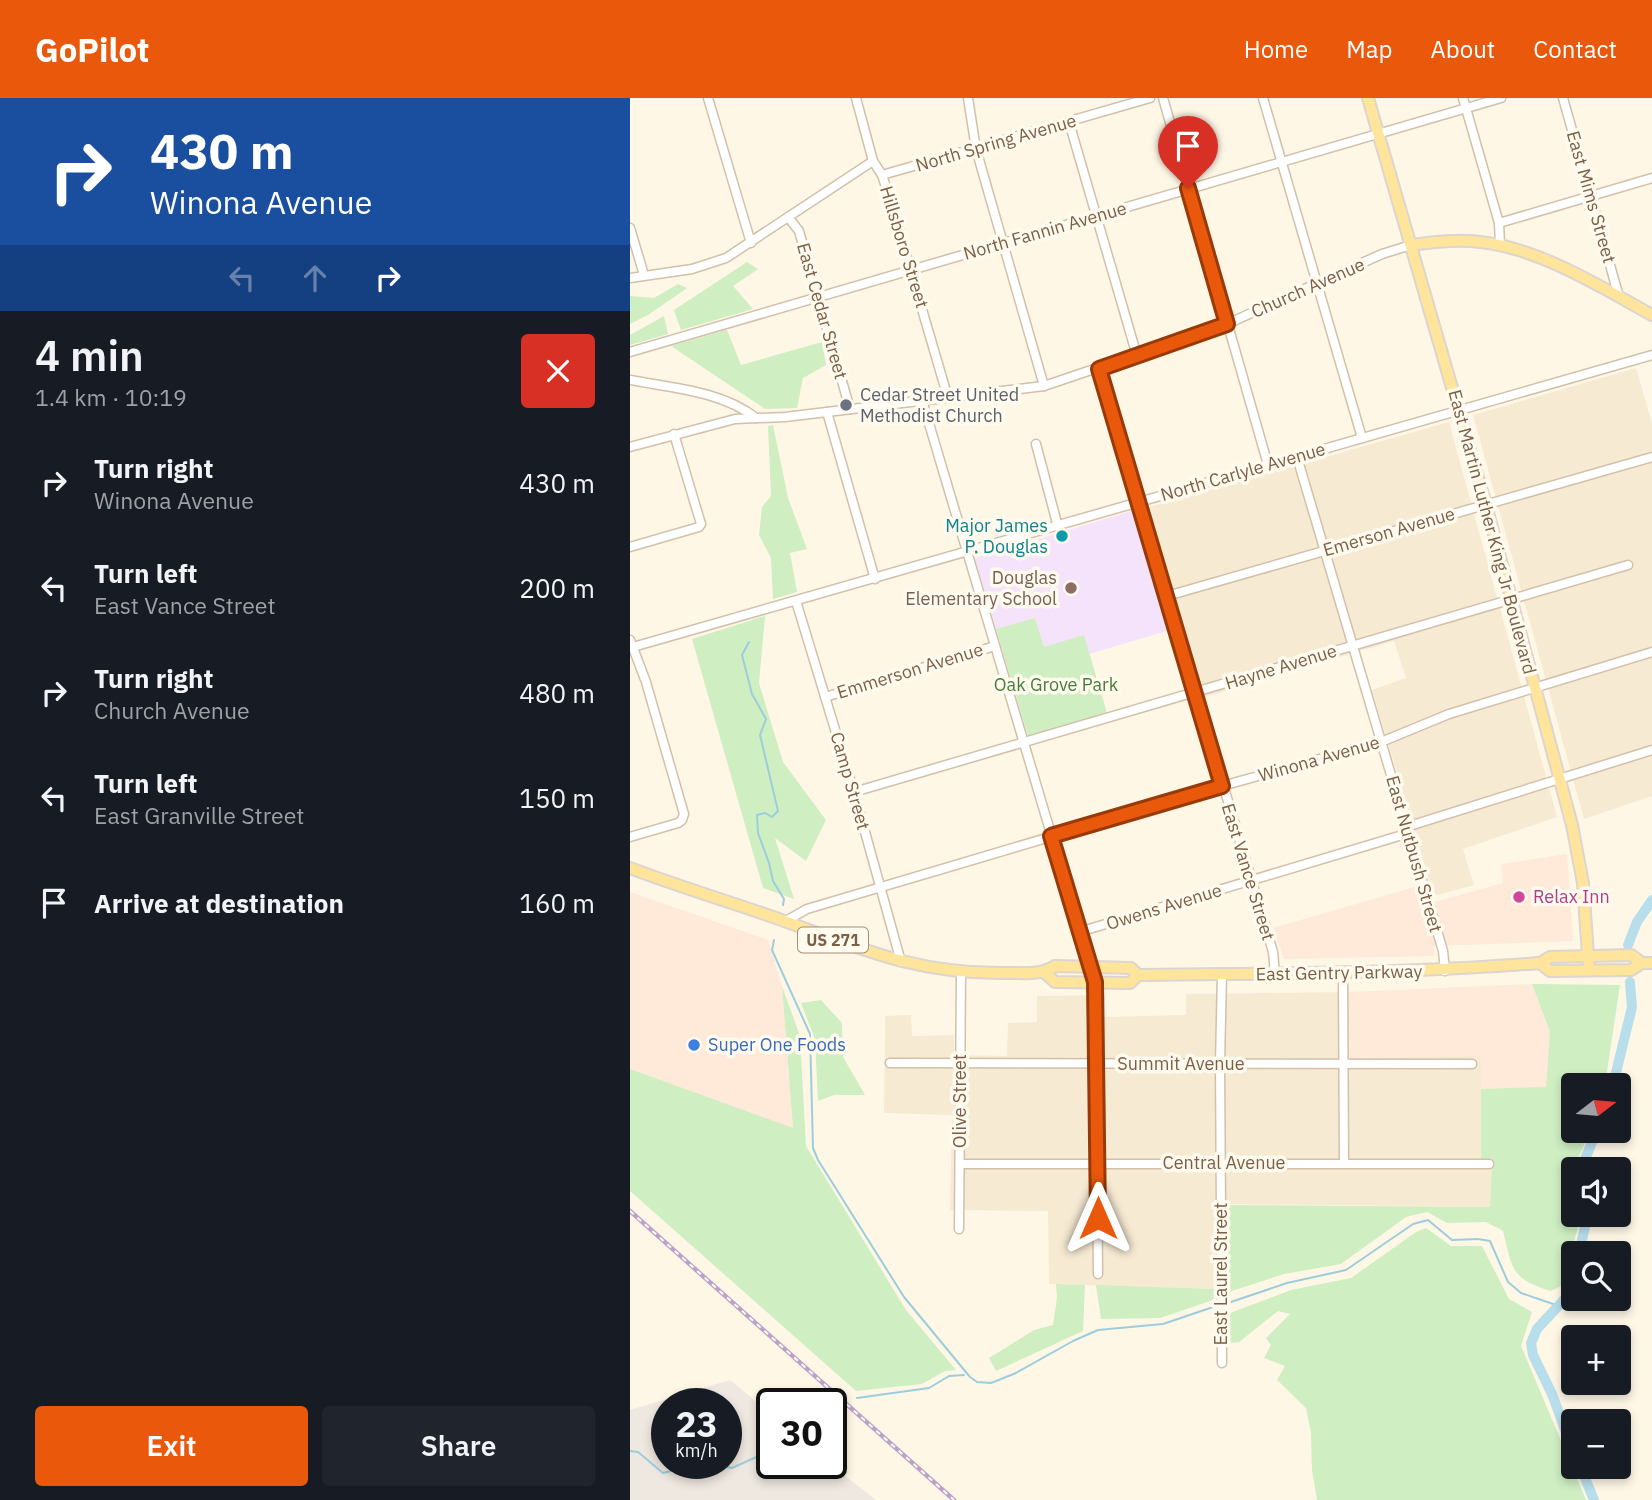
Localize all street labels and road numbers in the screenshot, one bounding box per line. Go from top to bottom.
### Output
street label: North Spring Avenue [913,109,1079,177]
street label: East Mims Street [1562,128,1621,266]
street label: Hillsboro Street [875,183,934,311]
street label: North Fannin Avenue [961,196,1129,265]
street label: East Cedar Street [792,240,853,382]
street label: Church Avenue [1247,252,1368,323]
street label: East Martin Luther King Jr Boulevard [1443,387,1542,677]
street label: North Carlyle Avenue [1158,437,1328,506]
street label: Emerson Avenue [1320,502,1458,561]
street label: Emmerson Avenue [834,637,986,704]
street label: Hayne Avenue [1222,639,1340,694]
street label: Camp Street [826,729,875,832]
street label: Winona Avenue [1256,730,1382,787]
street label: East Nutbush Street [1381,773,1448,935]
street label: East Vance Street [1217,801,1280,943]
street label: Owens Avenue [1103,878,1225,935]
road number: US 271 [798,928,868,953]
street label: East Gentry Parkway [1255,960,1423,985]
street label: Summit Avenue [1117,1052,1245,1075]
street label: Olive Street [948,1054,971,1148]
street label: Central Avenue [1163,1151,1286,1174]
street label: East Laurel Street [1209,1202,1232,1346]

